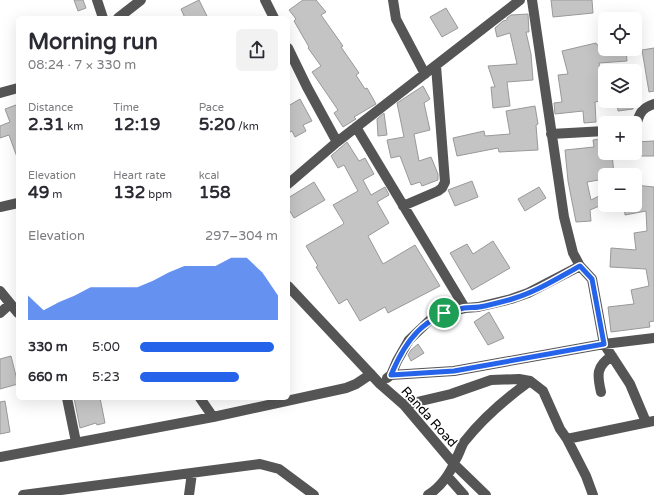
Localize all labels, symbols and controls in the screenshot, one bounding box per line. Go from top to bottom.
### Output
map controls [598,12,642,212]
button: locate [598,12,642,56]
text: Morning run [28,29,158,55]
button: share [236,29,278,71]
text: 08:24 · 7 × 330 m [28,57,136,73]
button: layers [598,64,642,108]
text: Distance [28,101,73,114]
text: Time [113,101,139,114]
text: Pace [199,101,224,114]
text: 2.31 [28,114,64,135]
text: 12:19 [113,114,160,135]
text: 5:20 [199,114,235,135]
button: + [598,116,642,160]
text: km [64,120,83,133]
text: /km [235,120,259,133]
button: − [598,168,642,212]
text: Elevation [28,169,76,182]
text: Heart rate [113,169,166,182]
text: kcal [199,169,219,182]
text: 49 [28,182,49,203]
text: 132 [113,182,145,203]
text: 158 [199,182,231,203]
text: m [49,188,62,201]
text: bpm [145,188,172,201]
text: Elevation [28,228,85,244]
text: 297–304 m [205,228,278,244]
pin [427,296,461,330]
icon: arrive [433,302,455,324]
text: 330 m [28,339,68,355]
text: 5:00 [92,339,120,355]
text: 660 m [28,369,68,385]
text: 5:23 [92,369,120,385]
street label: Randa Road [398,383,460,451]

